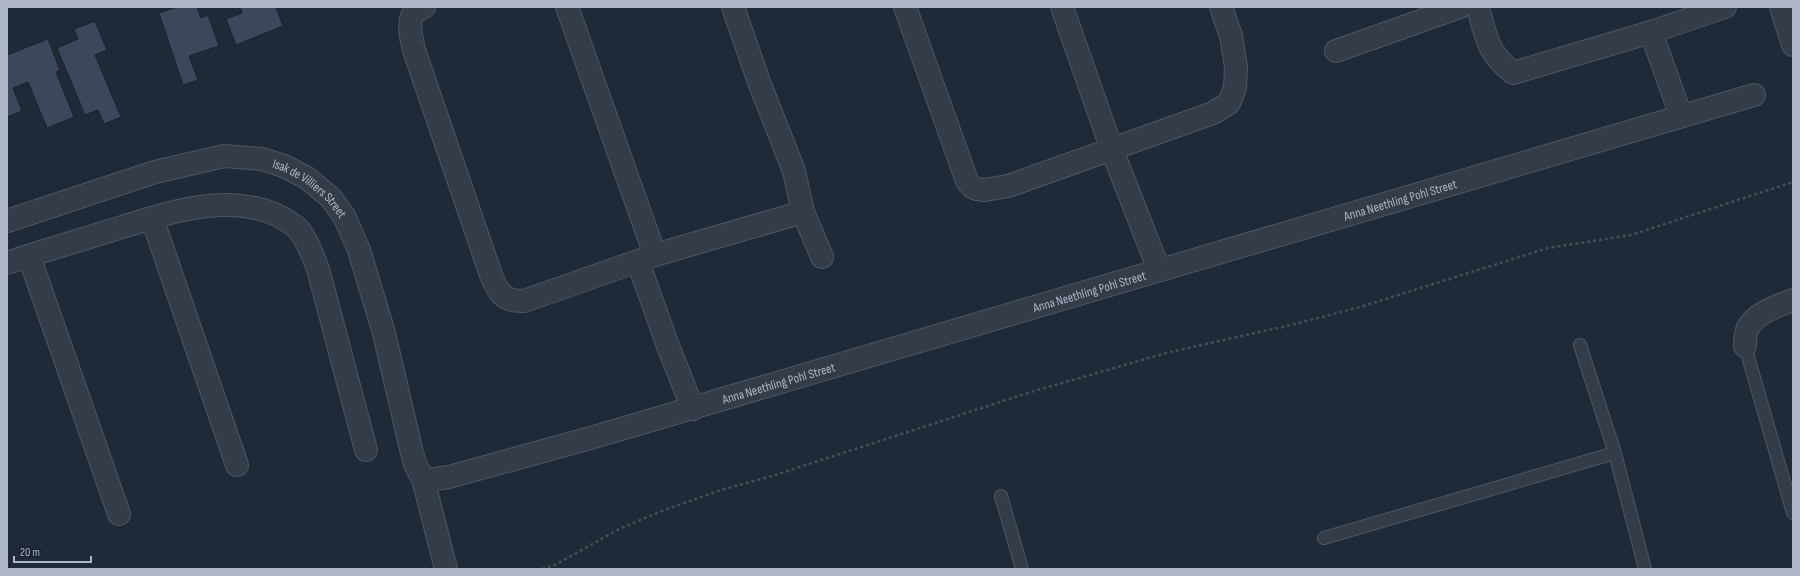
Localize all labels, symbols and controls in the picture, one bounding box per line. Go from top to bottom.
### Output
street label: Isak de Villiers Street [270,156,350,221]
street label: Anna Neethling Pohl Street [1341,176,1459,225]
street label: Anna Neethling Pohl Street [1030,268,1148,316]
street label: Anna Neethling Pohl Street [719,359,837,408]
scale bar [14,538,91,564]
text: 20 m [20,545,40,560]

